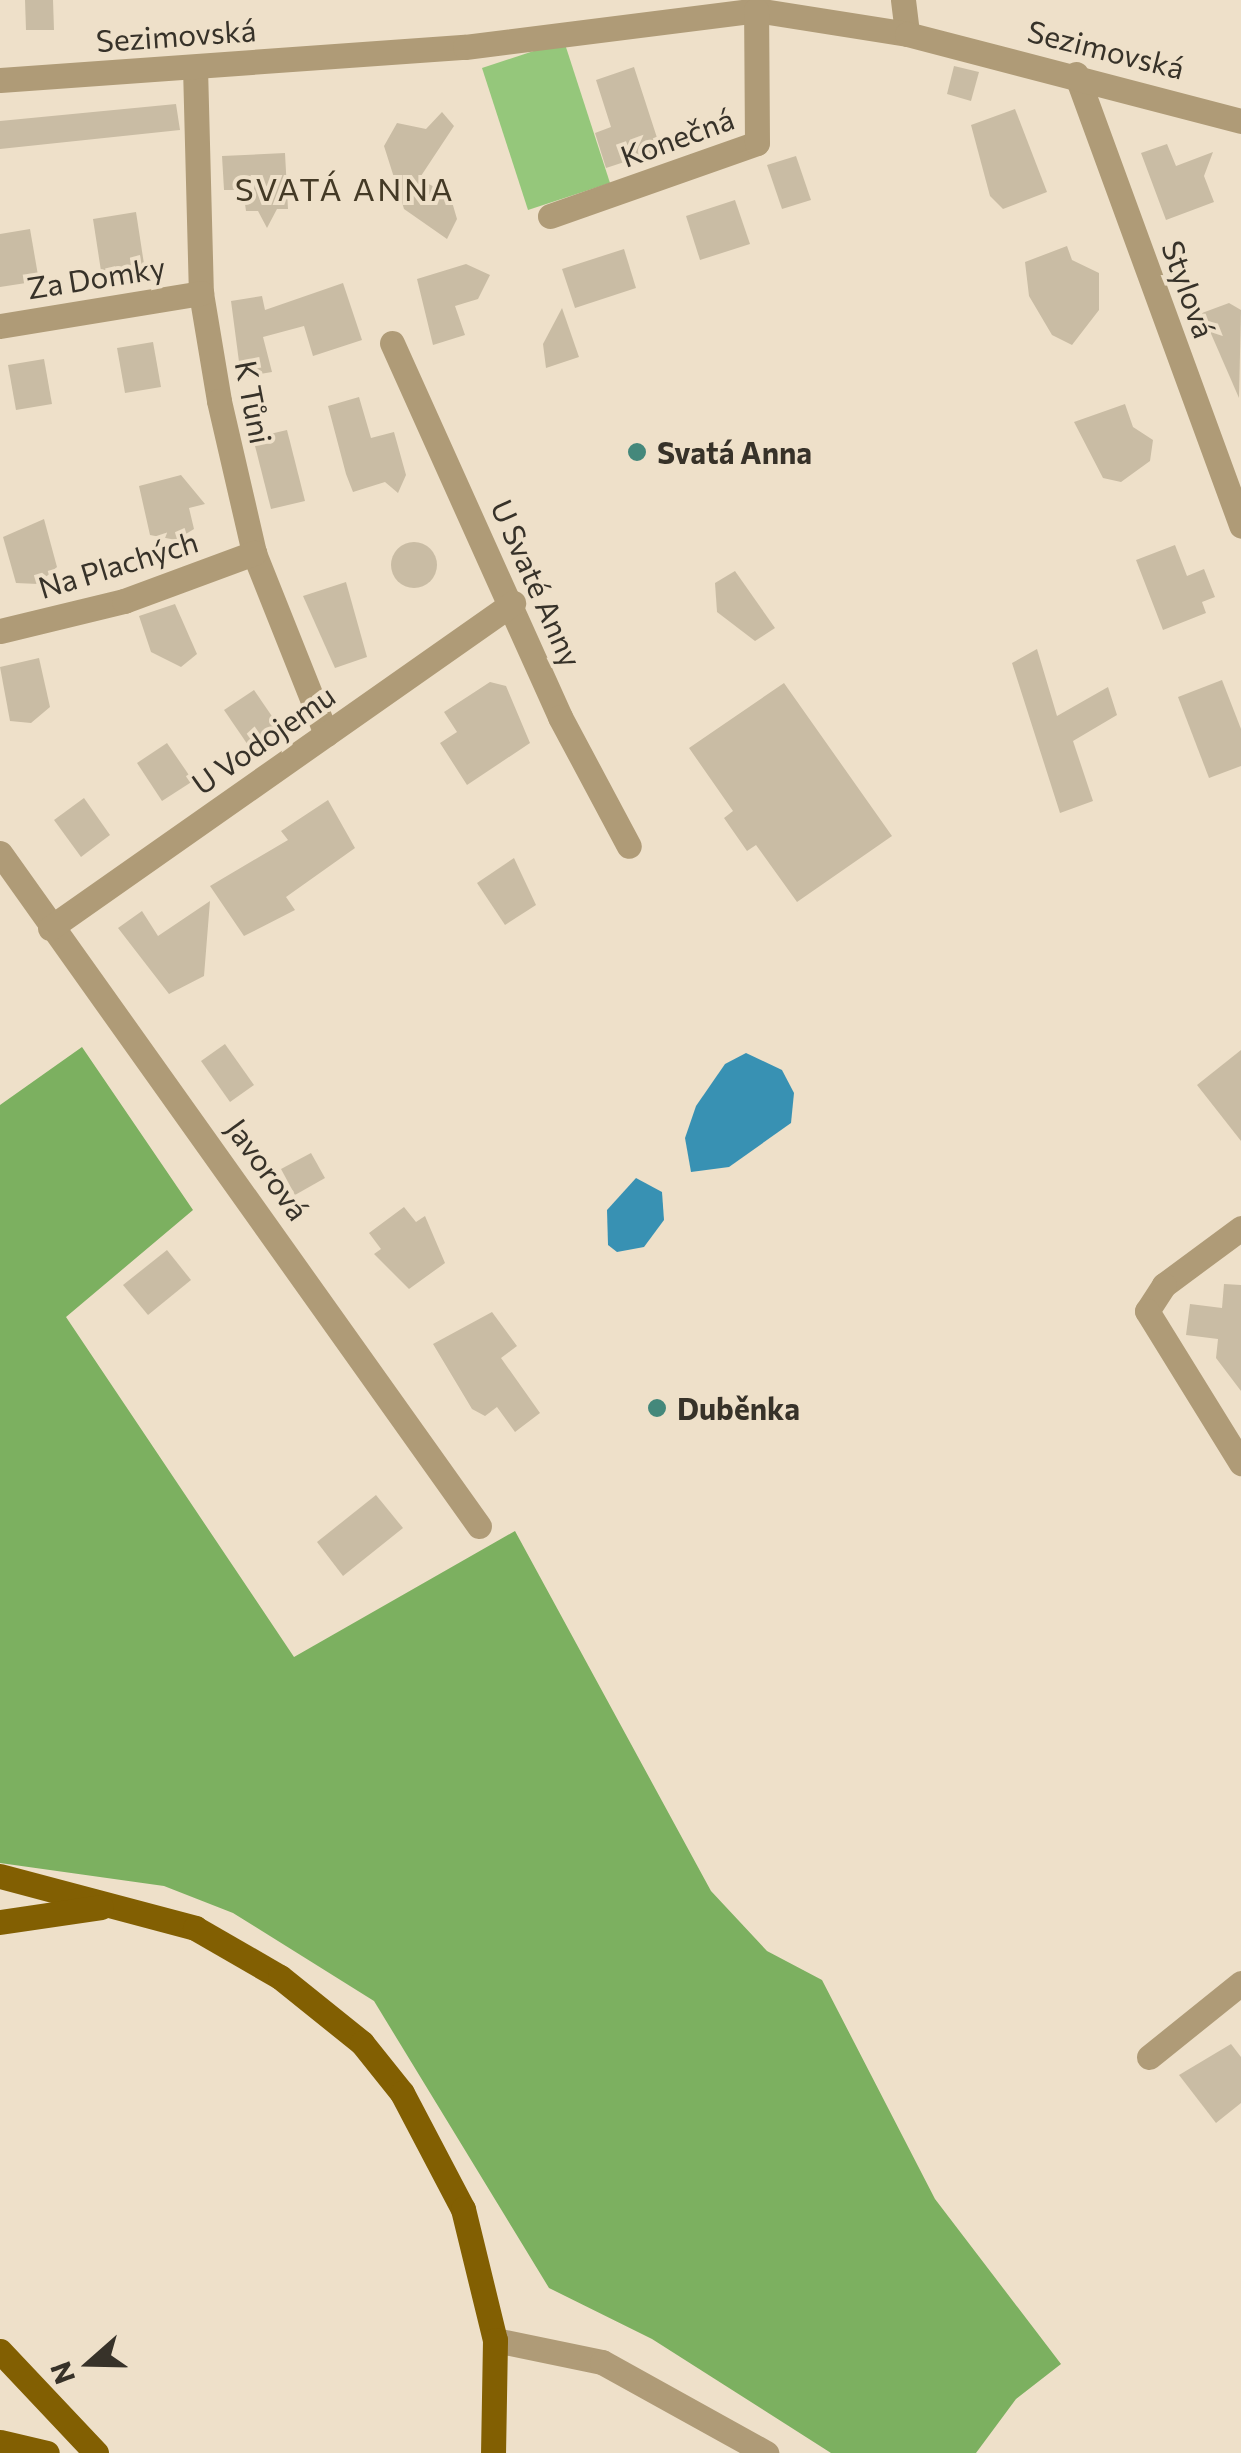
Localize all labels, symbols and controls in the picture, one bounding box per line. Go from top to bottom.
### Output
street label: Sezimovská [95,11,257,59]
street label: Sezimovská [1024,12,1188,86]
street label: Konečná [616,100,738,174]
district label: SVATÁ ANNA [235,169,455,207]
street label: Stylová [1155,235,1223,343]
street label: Za Domky [24,248,168,306]
street label: K Tůni [228,357,280,447]
place label: Svatá Anna [657,434,812,470]
marker: Svatá Anna [626,441,648,463]
street label: U Svaté Anny [484,494,590,672]
street label: Na Plachých [34,523,202,605]
street label: U Vodojemu [185,677,341,801]
street label: Javorová [219,1111,317,1227]
place label: Duběnka [677,1390,800,1426]
marker: Duběnka [646,1397,668,1419]
north arrow [40,2313,140,2413]
text: N [42,2358,81,2389]

